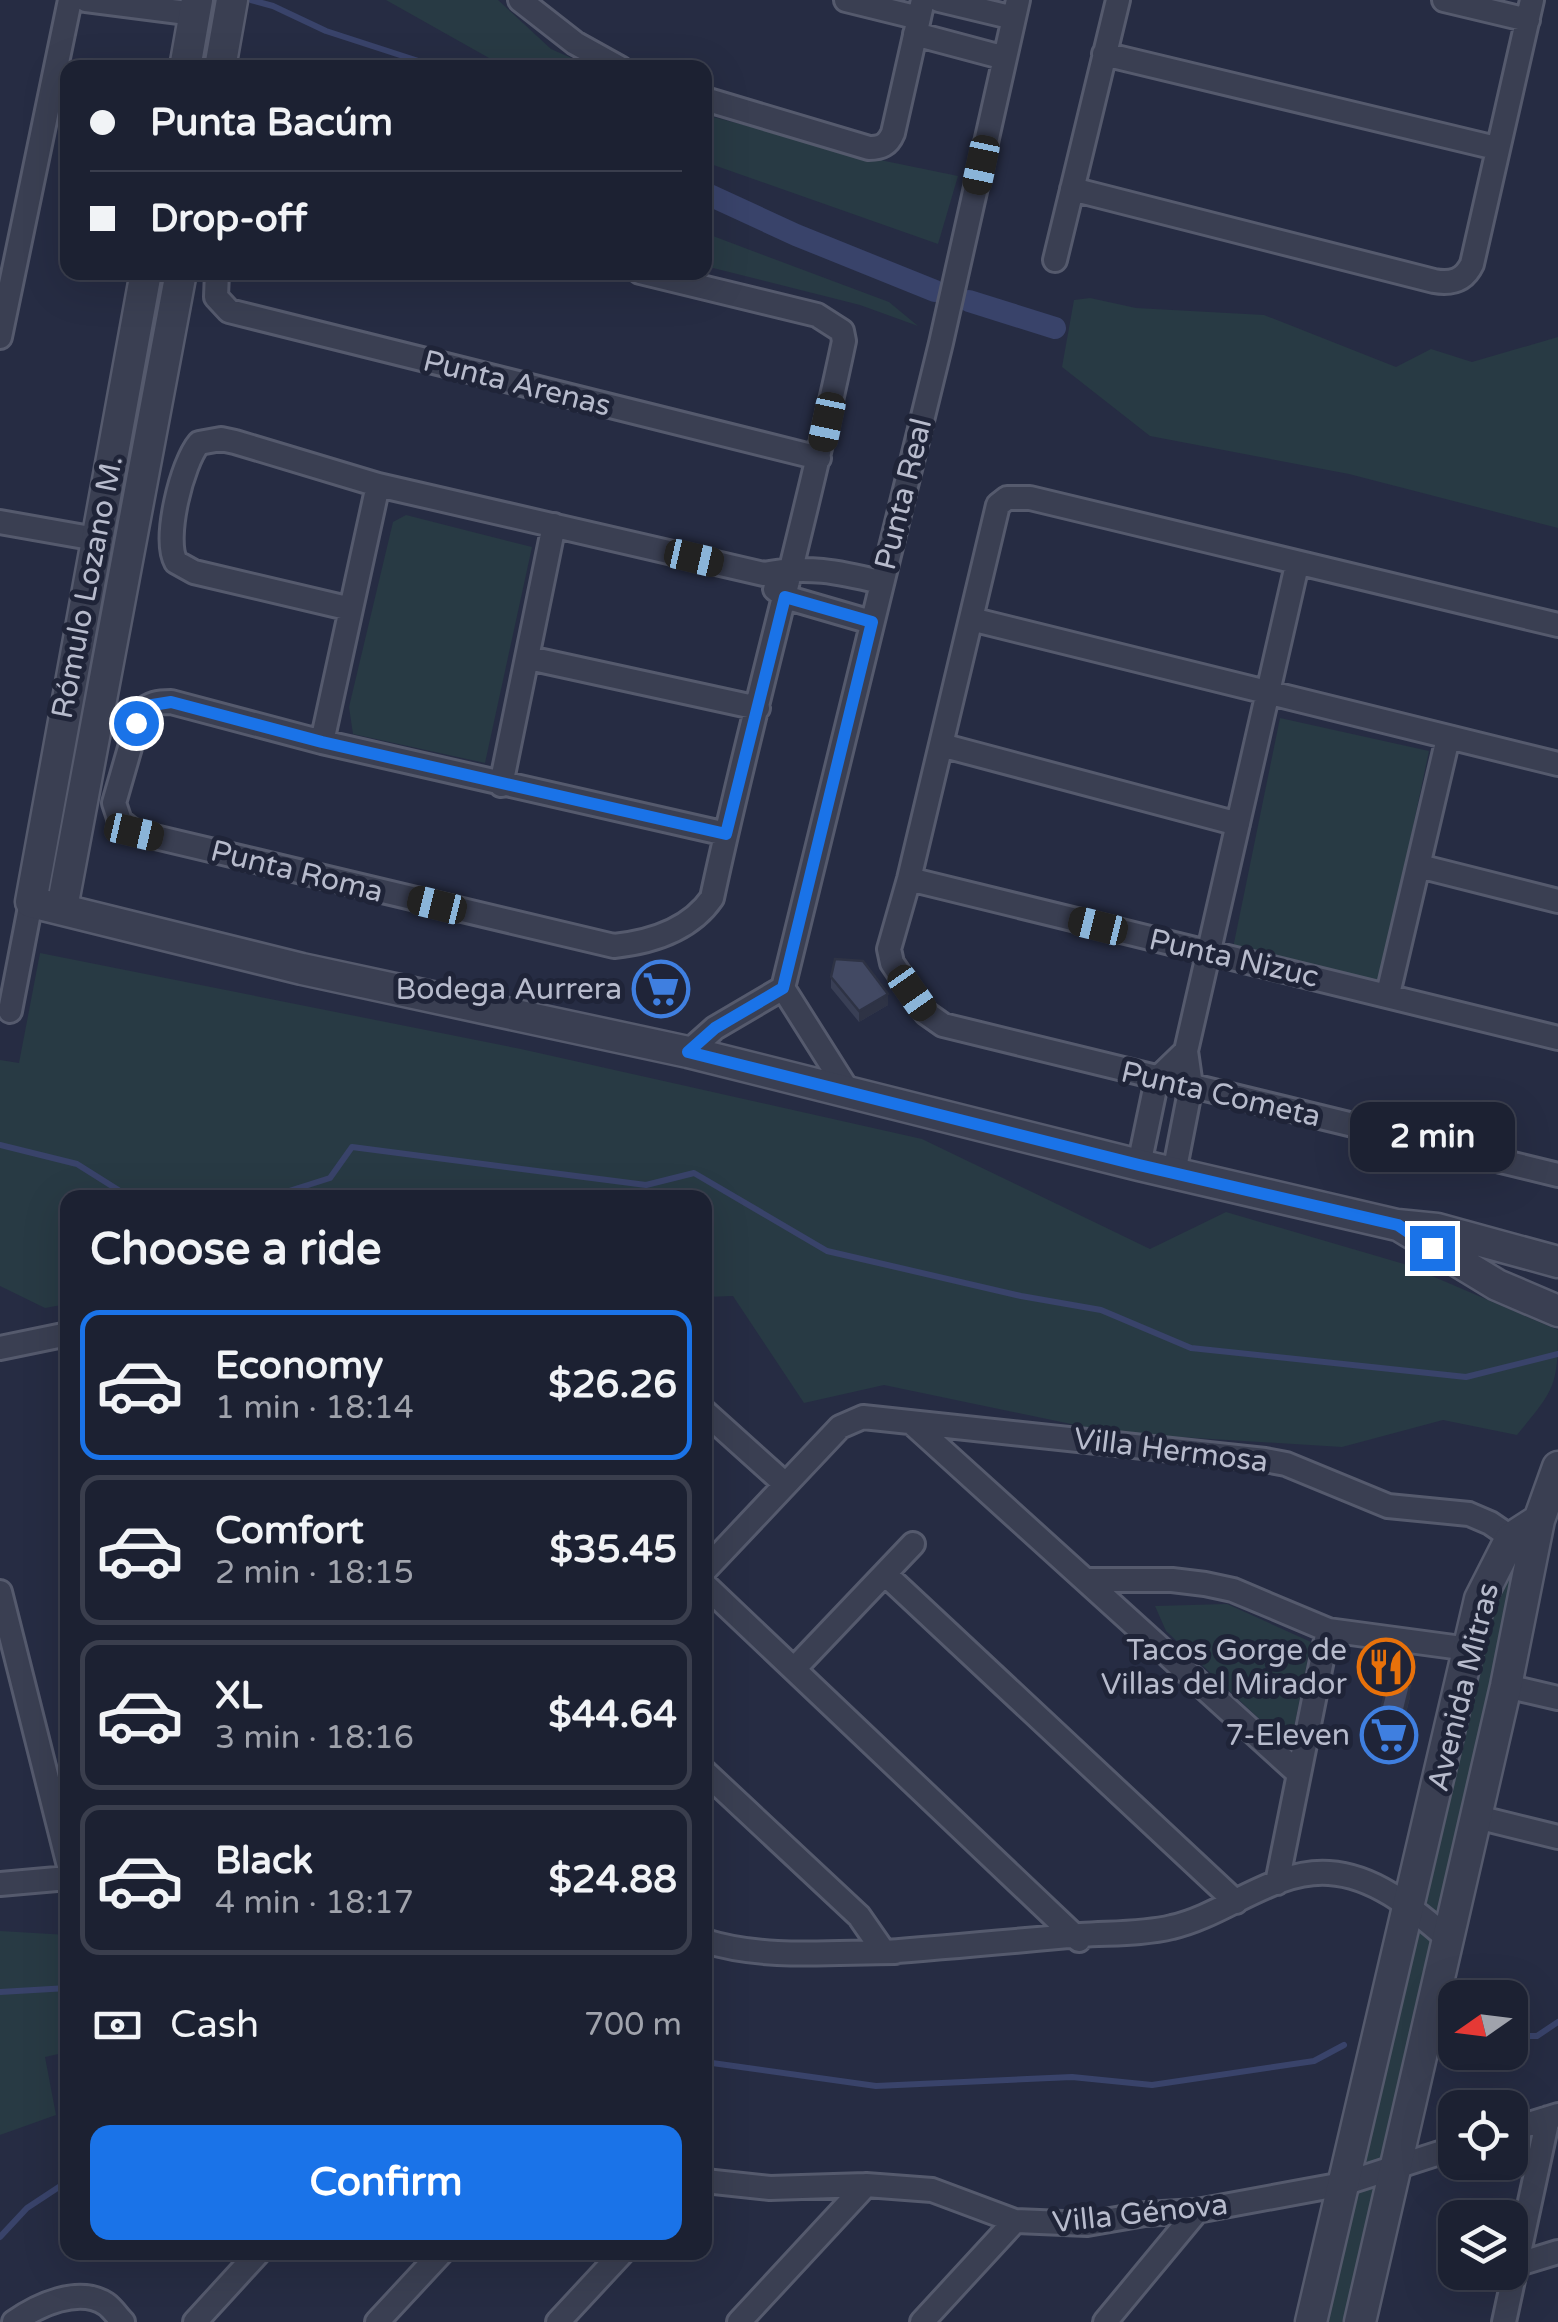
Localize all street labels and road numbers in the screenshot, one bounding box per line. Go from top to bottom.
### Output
street label: Punta Arenas [419,342,615,425]
street label: Punta Real [867,414,940,574]
street label: Rómulo Lozano M. [44,452,131,722]
street label: Punta Roma [207,832,387,911]
street label: Punta Nizuc [1146,921,1322,996]
street label: Punta Cometa [1117,1054,1324,1135]
street label: Villa Hermosa [1072,1420,1270,1481]
street label: Avenida Mitras [1420,1579,1507,1795]
street label: Villa Génova [1051,2186,1230,2241]

